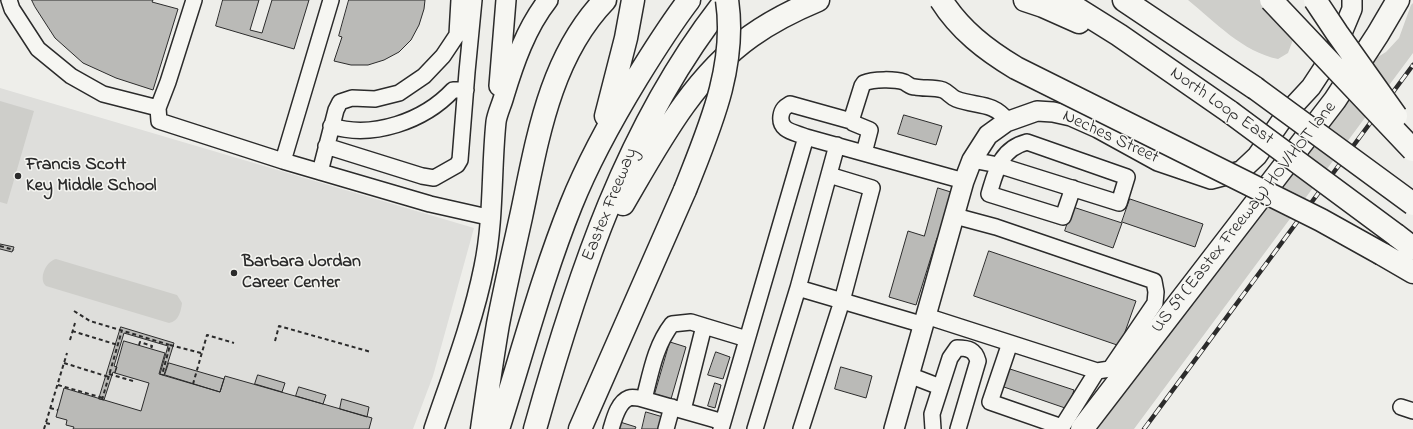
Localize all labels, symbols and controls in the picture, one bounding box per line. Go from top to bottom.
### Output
street label: North Loop East [1165,63,1277,151]
street label: US 59 (Eastex Freeway) HOV/HOT lane [1148,98,1342,338]
street label: Neches Street [1058,106,1162,170]
street label: Eastex Freeway [579,145,643,265]
place label: Francis Scott Key Middle School [26,155,157,198]
marker: Francis Scott Key Middle School [13,171,23,181]
place label: Barbara Jordan Career Center [242,252,361,294]
marker: Barbara Jordan Career Center [229,268,239,278]

